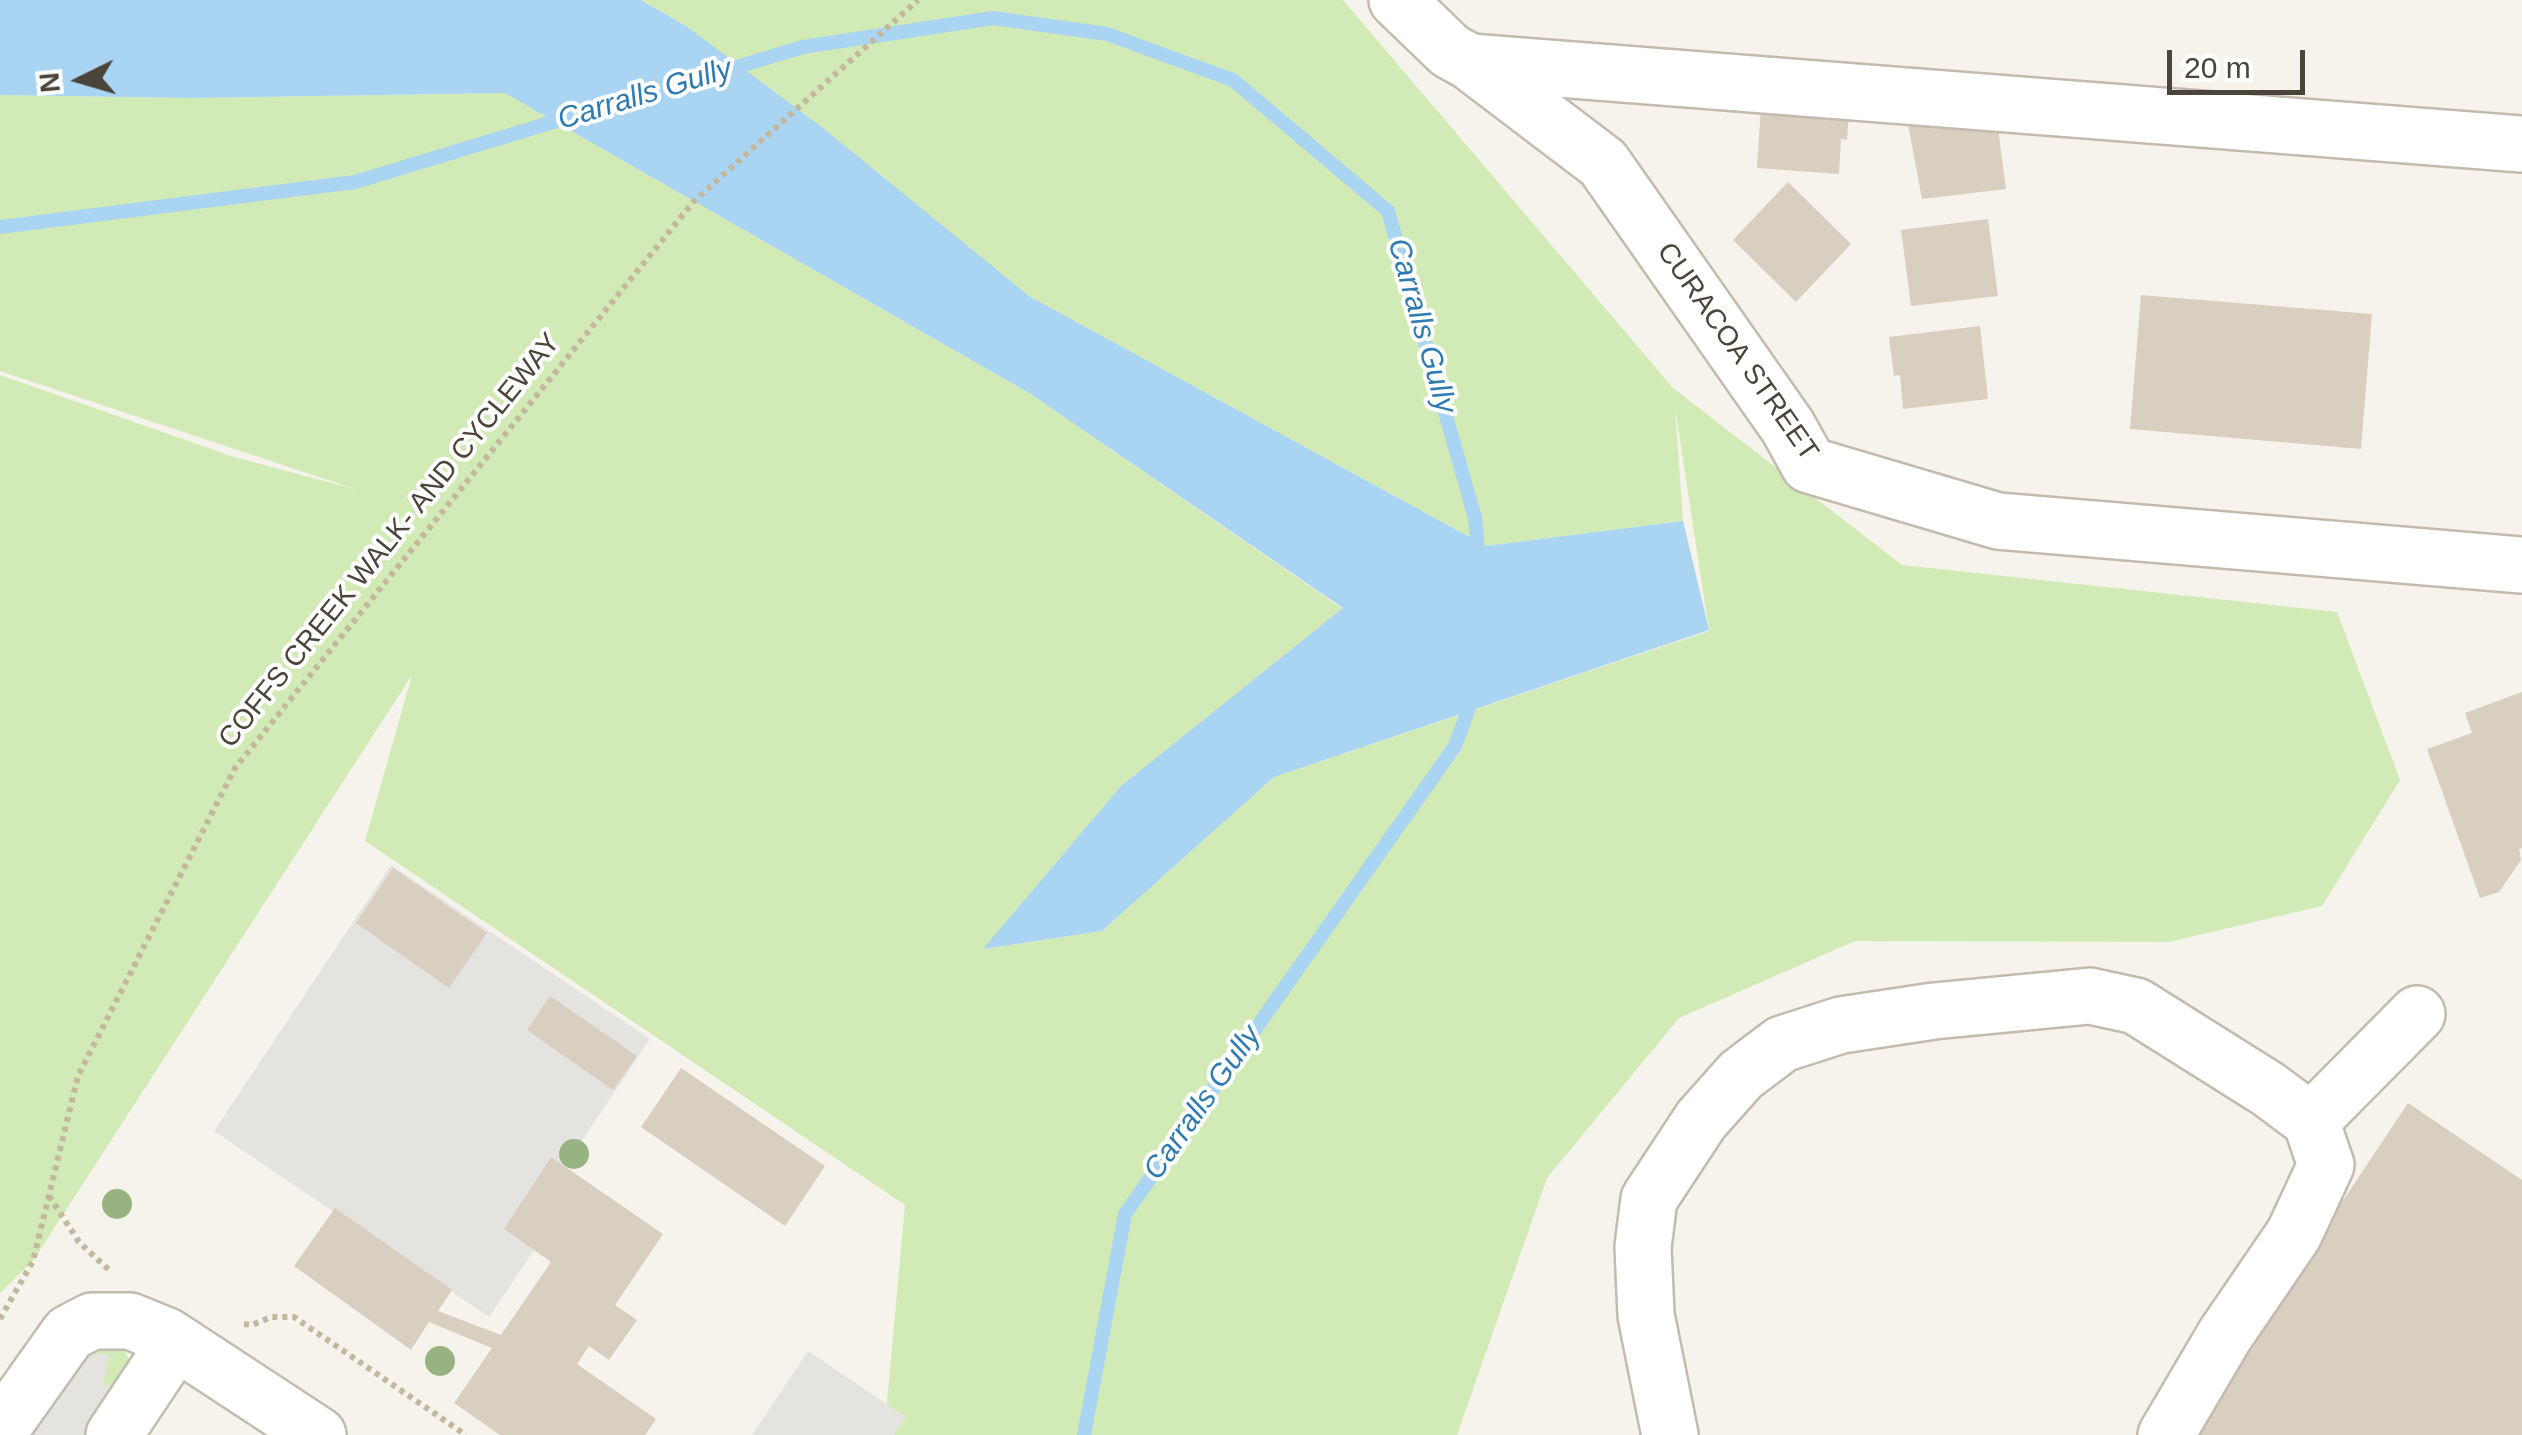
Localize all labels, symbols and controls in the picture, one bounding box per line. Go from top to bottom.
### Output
north arrow [30,30,130,130]
scale bar [2172,30,2310,92]
water label: Carralls Gully [554,51,736,139]
text: 20 m [2184,51,2251,84]
text: N [33,71,66,94]
water label: Carralls Gully [1379,235,1463,417]
street label: CURACOA STREET [1649,237,1825,467]
street label: COFFS CREEK WALK- AND CYCLEWAY [212,327,568,755]
water label: Carralls Gully [1137,1019,1269,1187]

